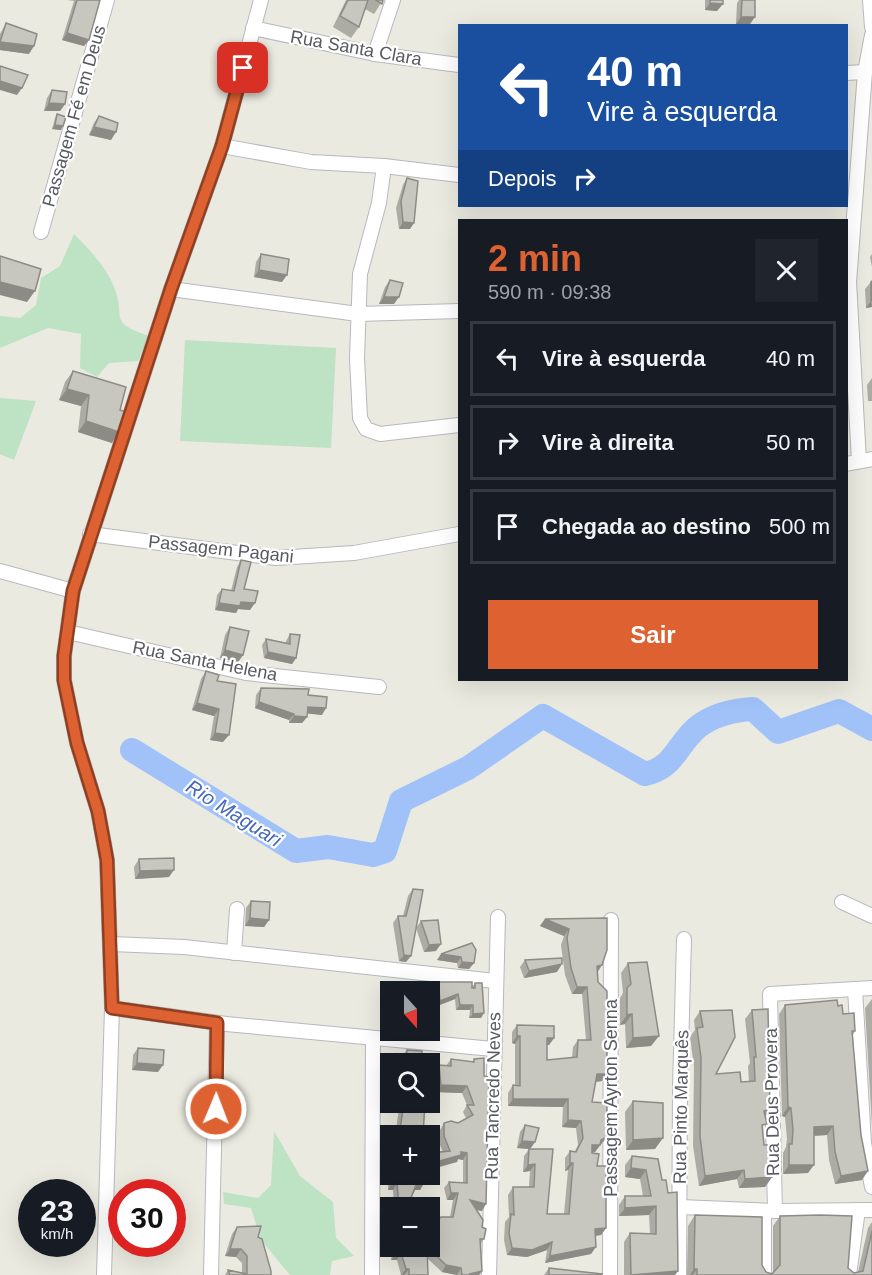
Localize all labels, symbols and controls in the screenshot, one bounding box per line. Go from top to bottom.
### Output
street label: Passagem Fé em Deus [38,23,110,209]
street label: Rua Santa Clara [289,27,424,70]
pin [217,42,268,93]
icon: left [488,48,566,126]
text: 40 m [587,48,683,95]
icon: arrive [226,51,259,84]
text: Vire à esquerda [587,97,777,127]
icon: right [568,162,601,195]
text: Depois [488,166,556,191]
text: 2 min [488,238,582,279]
button: close [755,239,818,302]
text: 590 m · 09:38 [488,281,611,303]
icon: left [491,342,524,375]
text: Vire à esquerda [542,346,705,371]
text: 40 m [766,346,815,371]
icon: right [491,426,524,459]
text: Vire à direita [542,430,674,455]
text: 50 m [766,430,815,455]
icon: arrive [491,510,524,543]
text: Chegada ao destino [542,514,751,539]
text: 500 m [769,514,830,539]
street label: Passagem Pagani [147,531,295,567]
button: Sair [488,600,818,669]
street label: Rua Santa Helena [131,637,280,685]
water label: Rio Maguari [182,775,286,851]
north arrow [380,981,440,1041]
map controls [380,981,440,1257]
street label: Passagem Ayrton Senna [601,998,621,1197]
street label: Rua Tancredo Neves [482,1012,504,1180]
street label: Rua Deus Provera [761,1027,783,1176]
street label: Rua Pinto Marquês [670,1030,692,1184]
button: search [380,1053,440,1113]
position arrow [184,1077,248,1141]
button: + [380,1125,440,1185]
speed limit sign: 30 [108,1179,186,1257]
text: 23 [40,1194,74,1227]
button: − [380,1197,440,1257]
text: km/h [41,1225,73,1242]

